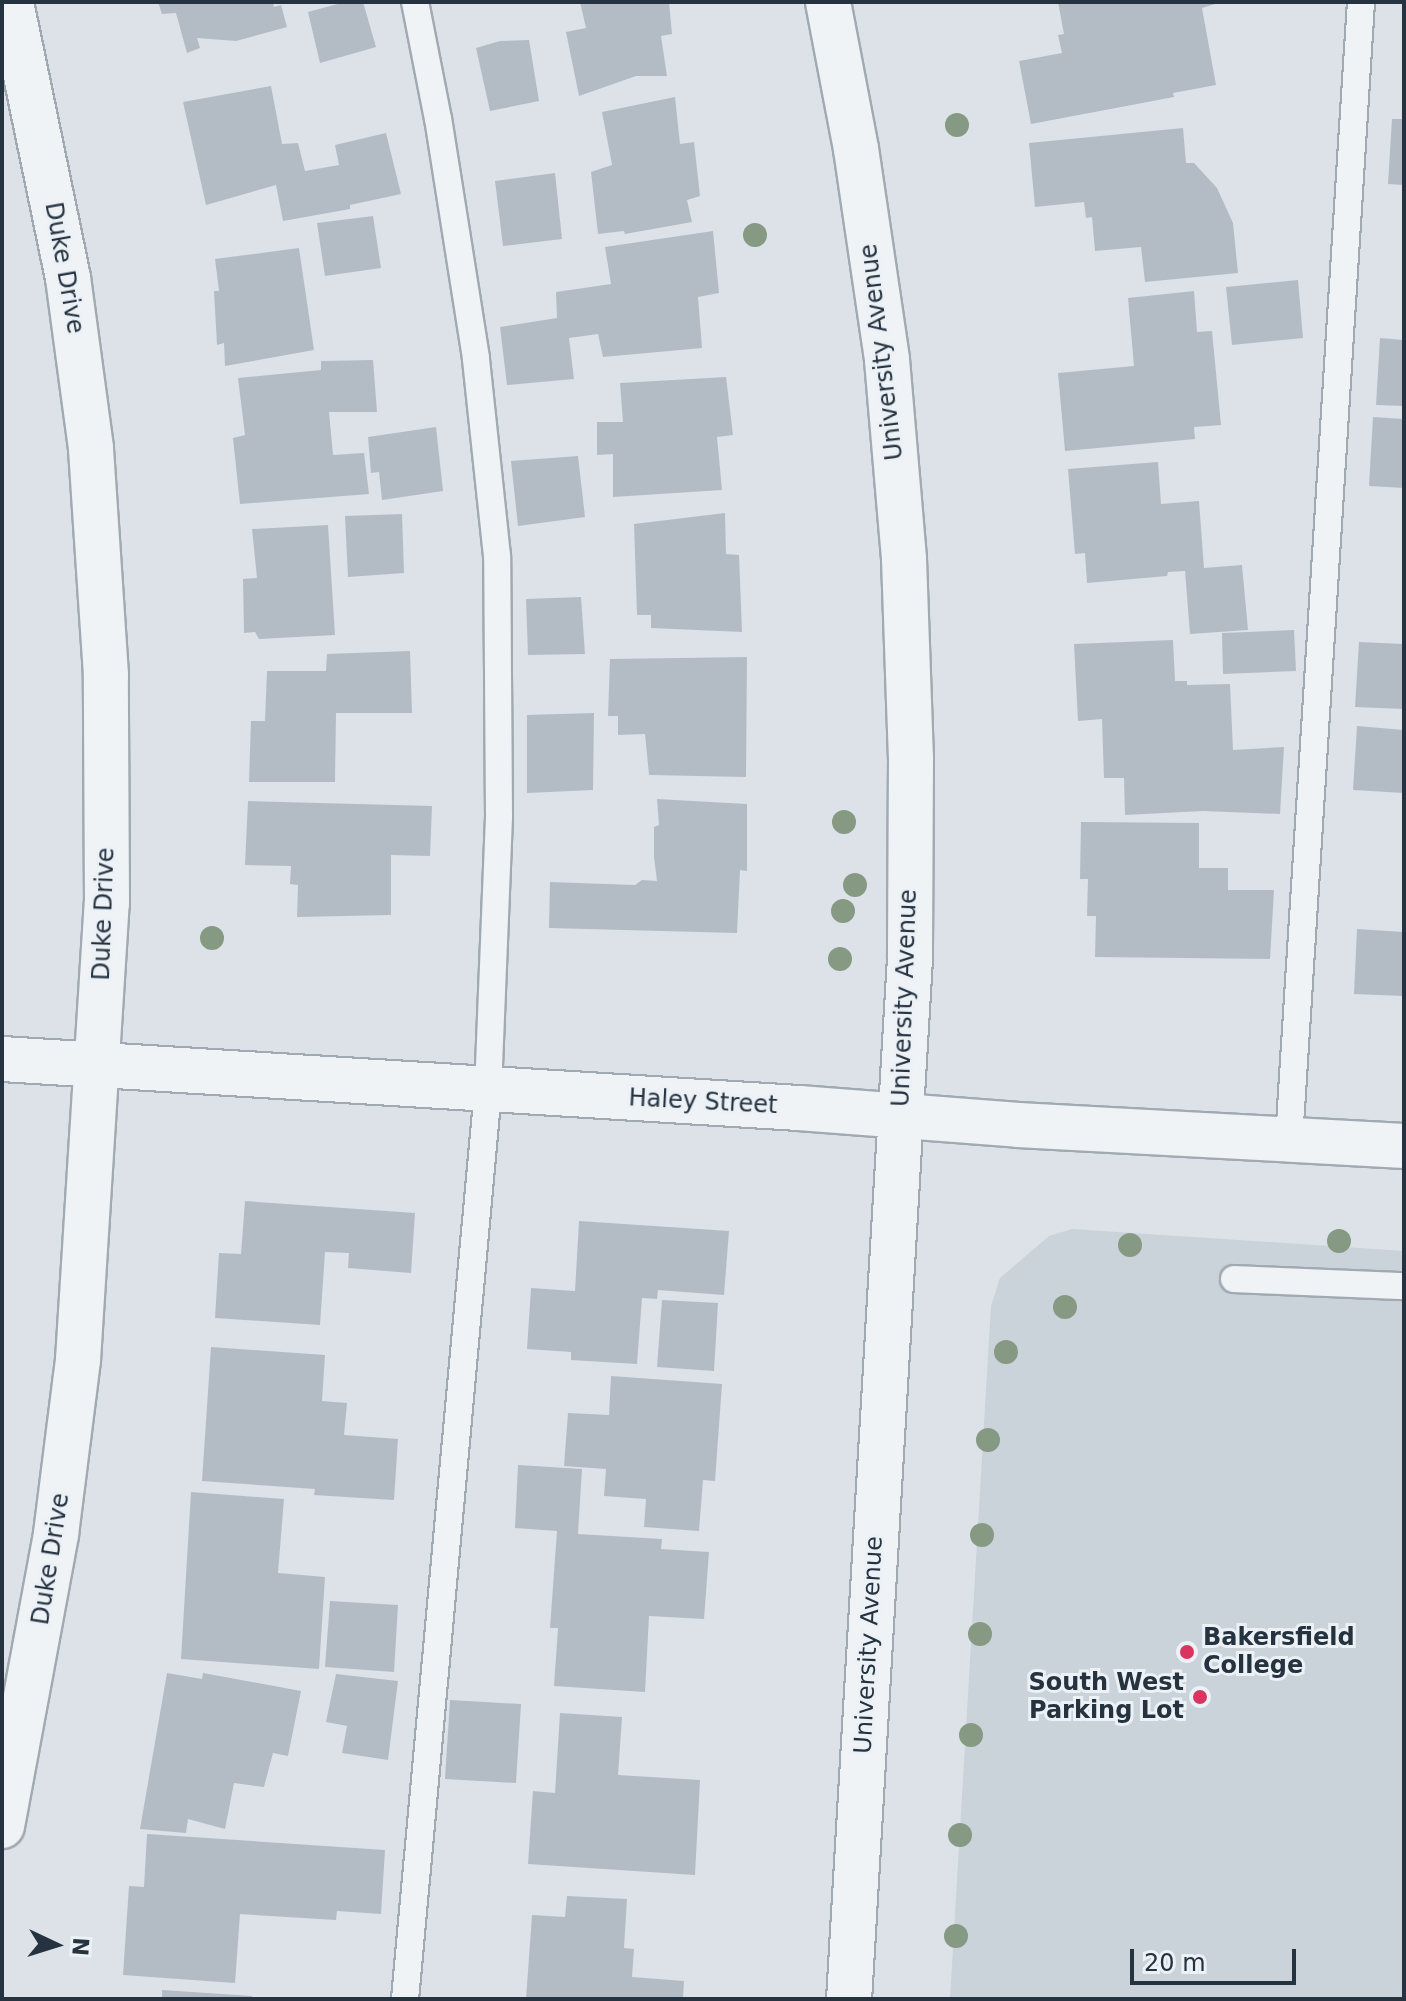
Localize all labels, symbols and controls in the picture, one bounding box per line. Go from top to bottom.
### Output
street label: Duke Drive [38,200,90,336]
street label: University Avenue [854,242,910,462]
street label: Duke Drive [87,847,121,981]
street label: University Avenue [887,889,923,1107]
street label: Haley Street [628,1084,778,1120]
street label: Duke Drive [26,1491,76,1627]
street label: University Avenue [849,1535,889,1755]
place label: Bakersfield College [1203,1624,1355,1680]
marker: Bakersfield College [1178,1643,1196,1661]
place label: South West Parking Lot [1029,1669,1184,1725]
marker: South West Parking Lot [1191,1688,1209,1706]
north arrow [16,1905,96,1985]
scale bar [1134,1933,1300,1983]
text: N [67,1937,94,1957]
text: 20 m [1144,1949,1206,1977]

